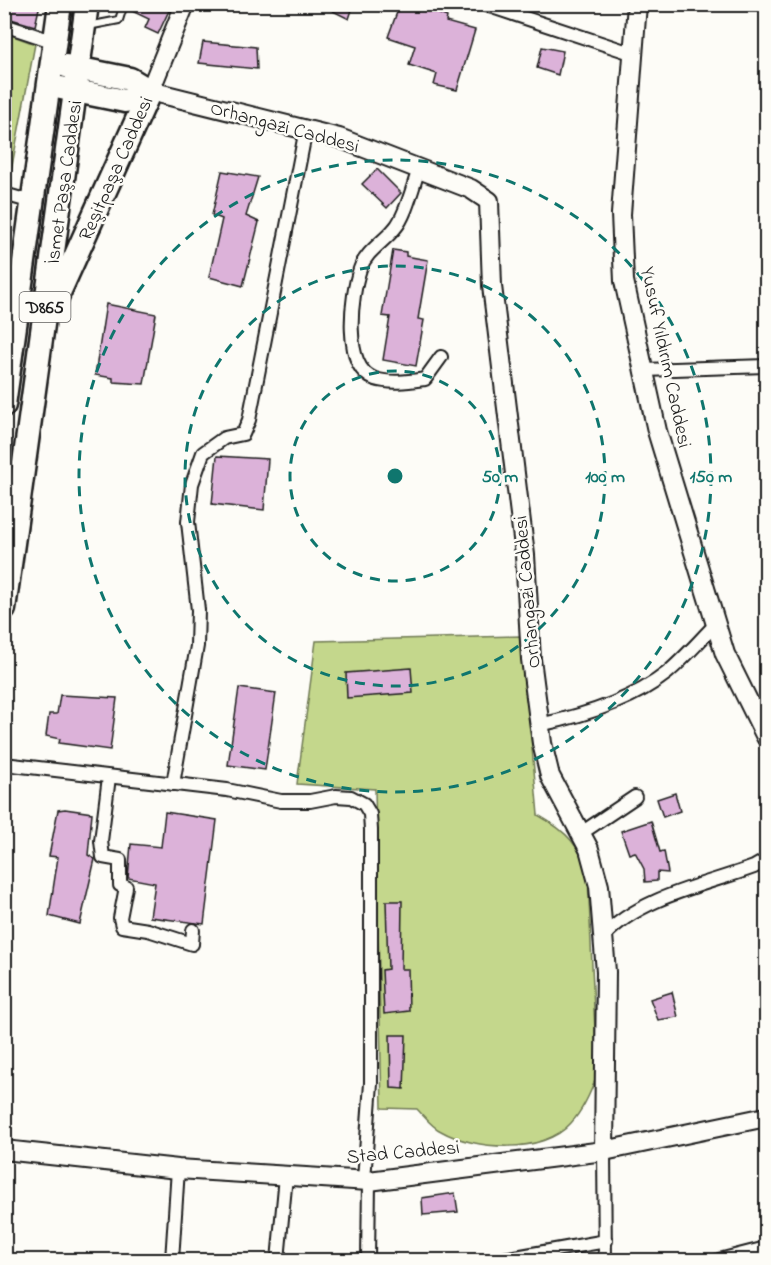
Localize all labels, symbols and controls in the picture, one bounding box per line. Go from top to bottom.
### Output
street label: Reşitpaşa Caddesi [72,92,162,246]
street label: Orhangazi Caddesi [206,95,362,163]
street label: İsmet Paşa Caddesi [40,99,91,266]
street label: Yusuf Yıldırım Caddesi [631,264,698,451]
road number: D865 [20,292,70,322]
text: 50 m [482,465,518,491]
text: 100 m [585,465,625,491]
text: 150 m [690,465,732,491]
centre of rings [385,466,405,486]
street label: Orhangazi Caddesi [507,514,551,669]
street label: Stad Caddesi [345,1134,461,1173]

